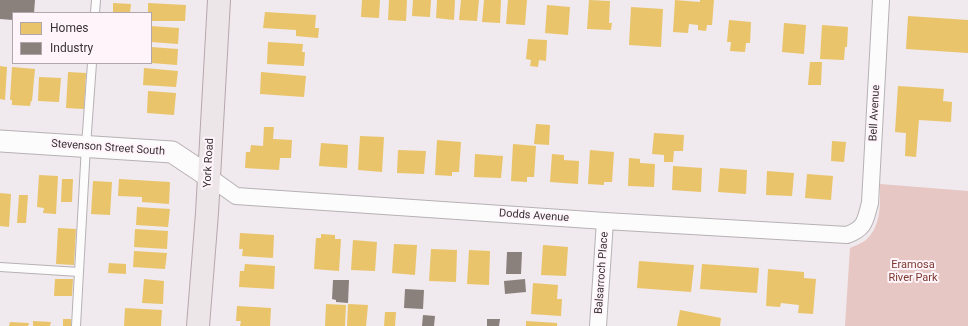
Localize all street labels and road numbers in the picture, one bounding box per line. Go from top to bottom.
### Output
street label: Bell Avenue [867,84,883,142]
street label: Stevenson Street South [51,137,165,159]
street label: York Road [201,138,217,188]
street label: Dodds Avenue [498,207,570,225]
street label: Balsarroch Place [593,231,611,315]

